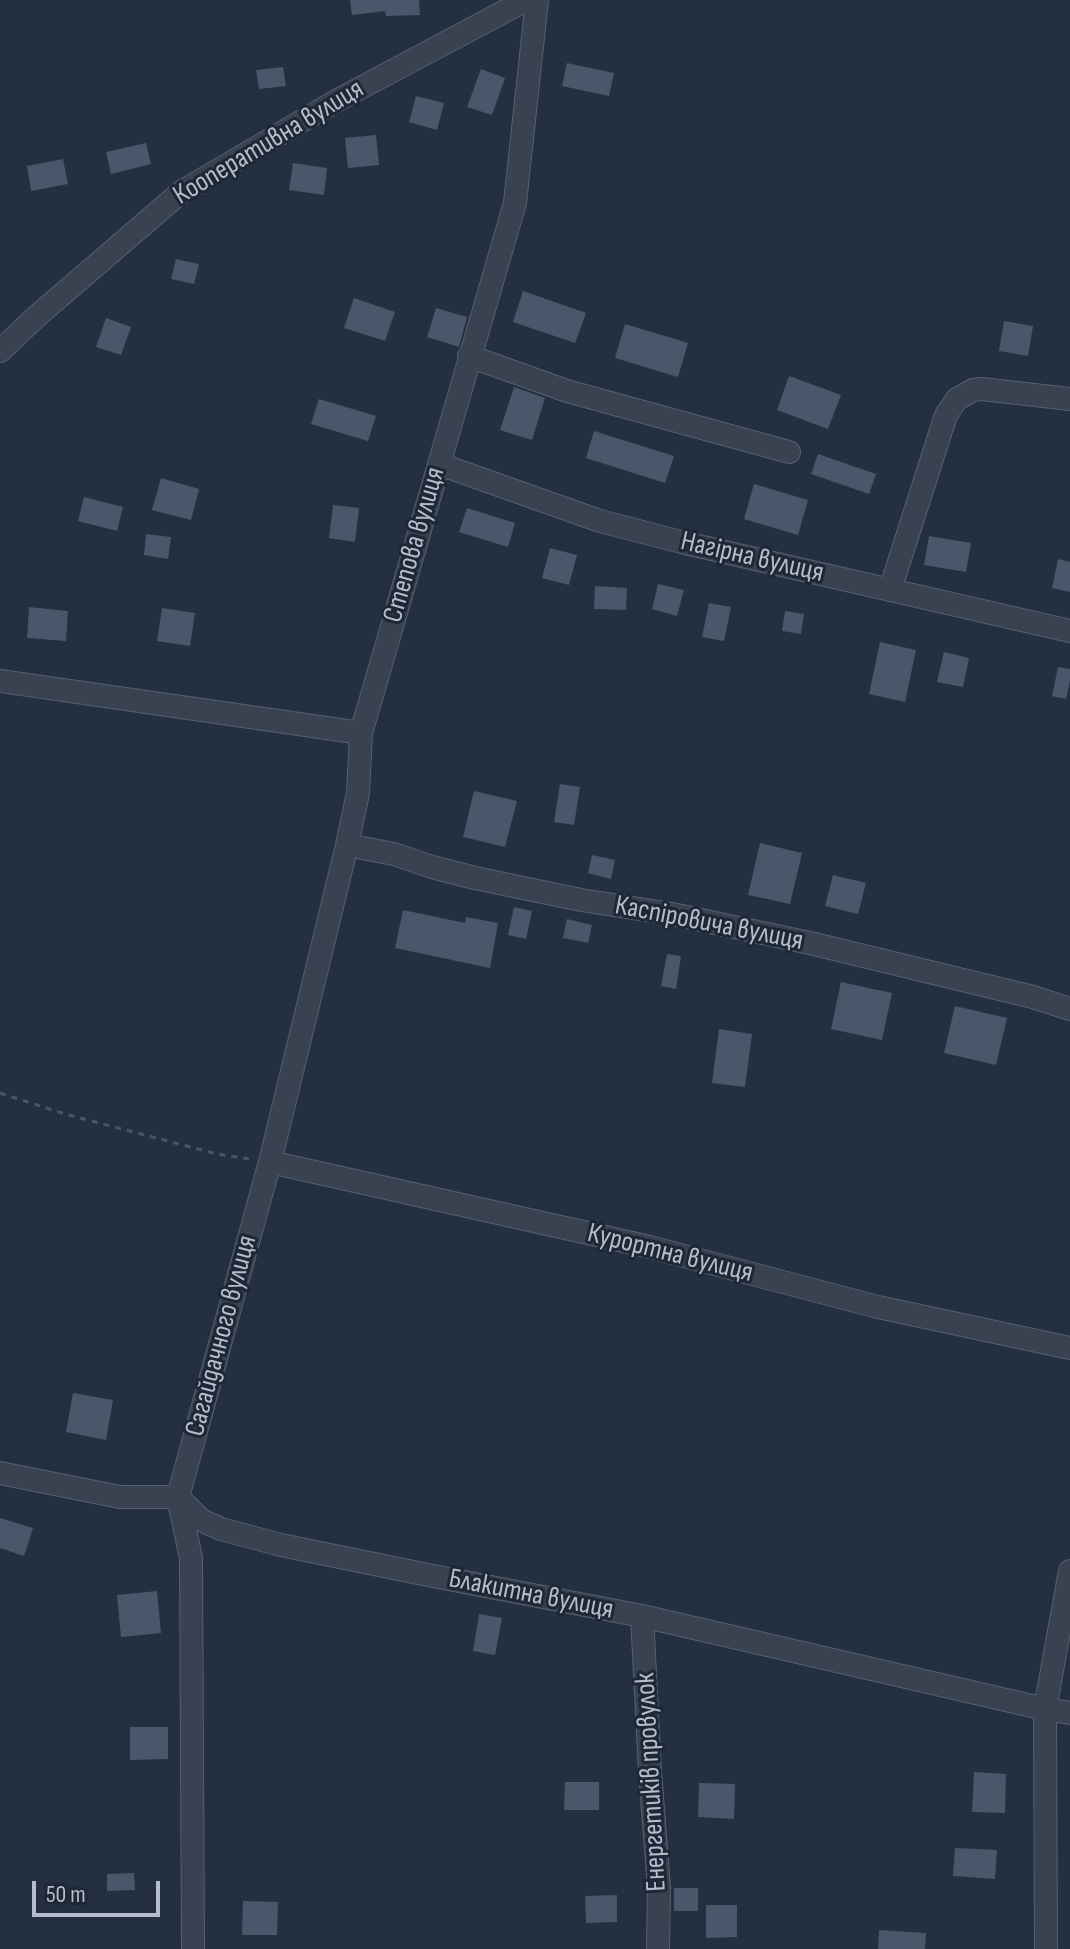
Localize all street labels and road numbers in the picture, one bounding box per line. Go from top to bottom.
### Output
street label: Кооперативна вулиця [168,73,370,213]
street label: Степова вулиця [377,464,453,626]
street label: Нагірна вулиця [677,525,827,591]
street label: Каспіровича вулиця [612,889,806,959]
street label: Курортна вулиця [584,1217,756,1291]
street label: Сагайдачного вулиця [179,1232,265,1440]
street label: Блакитна вулиця [446,1563,616,1627]
street label: Енергетиків провулок [629,1672,675,1892]

